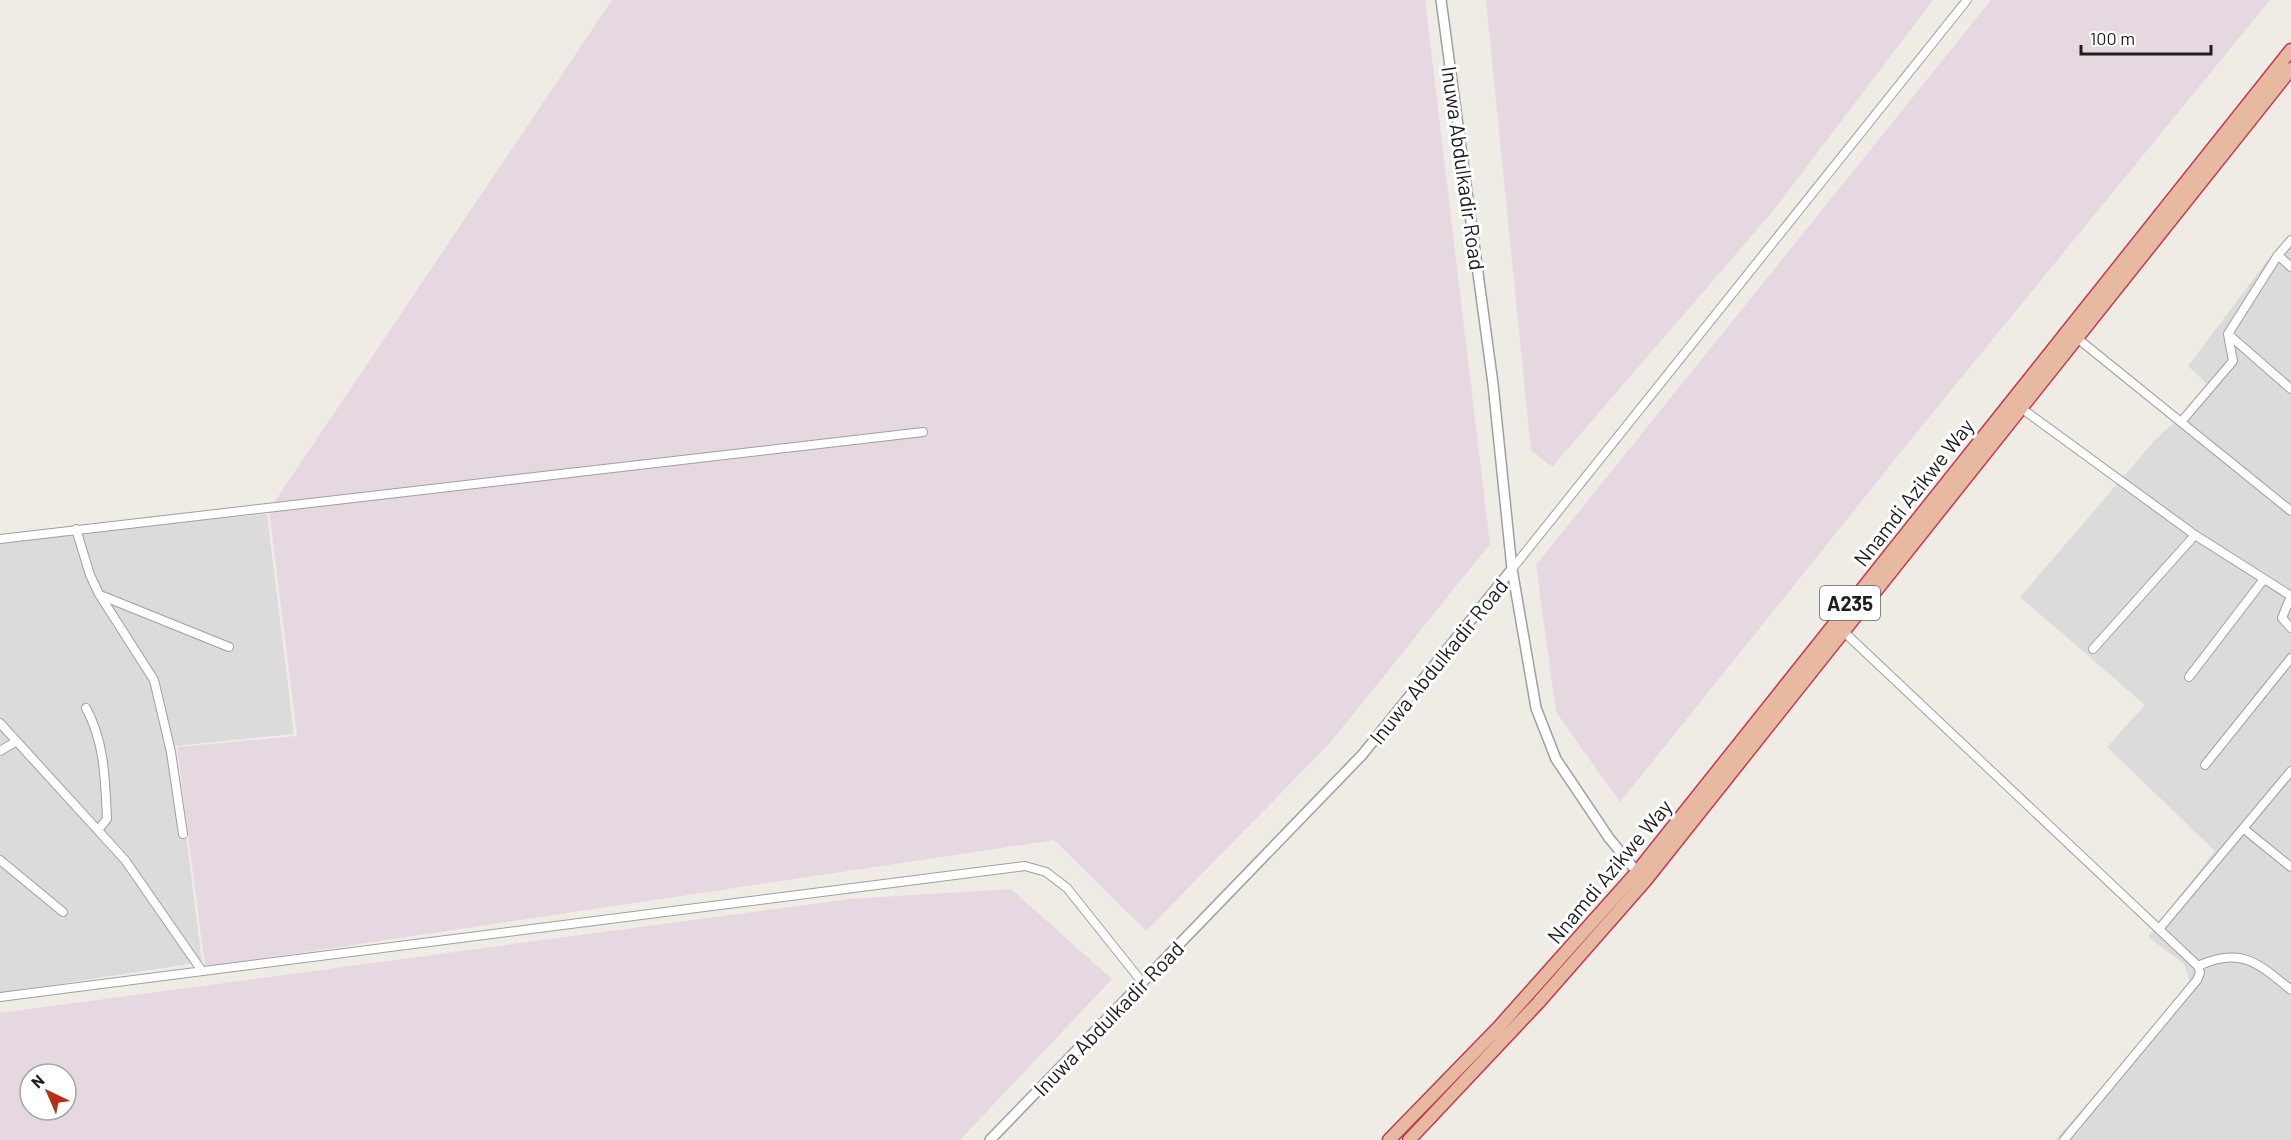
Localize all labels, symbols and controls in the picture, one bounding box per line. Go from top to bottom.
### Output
scale bar [2081,18,2212,56]
text: 100 m [2090,27,2135,49]
street label: Inuwa Abdulkadir Road [1437,64,1491,272]
street label: Nnamdi Azikwe Way [1848,413,1979,571]
street label: Inuwa Abdulkadir Road [1364,573,1512,749]
road number: A235 [1820,586,1880,620]
street label: Nnamdi Azikwe Way [1541,794,1677,948]
street label: Inuwa Abdulkadir Road [1028,935,1188,1101]
north arrow [18,1062,78,1122]
text: N [27,1070,48,1091]

